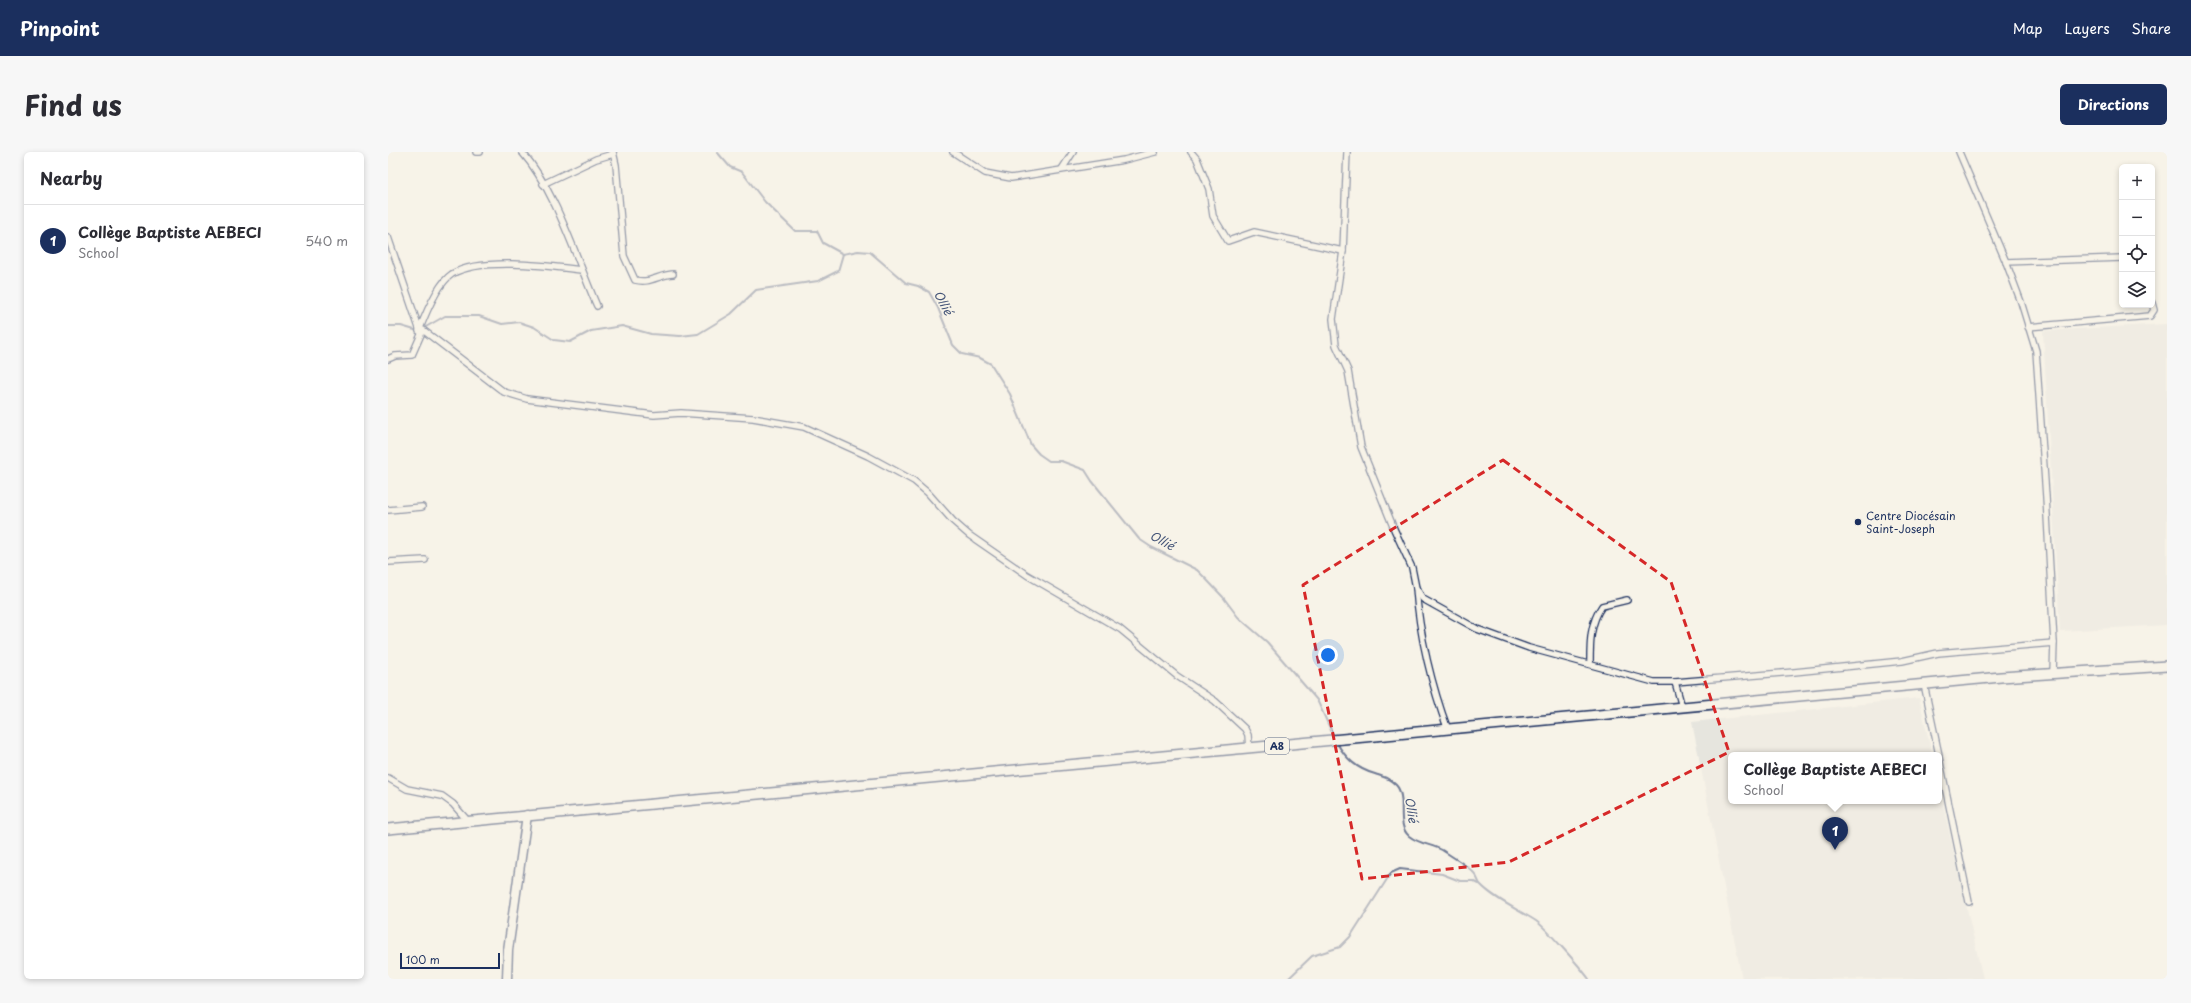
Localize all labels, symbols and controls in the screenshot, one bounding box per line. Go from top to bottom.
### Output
text: Pinpoint [20,14,100,42]
text: Map [2013,18,2043,39]
text: Layers [2065,18,2110,39]
text: Share [2132,18,2171,39]
text: Find us [24,83,122,126]
button: Directions [2060,84,2167,125]
map controls [2119,164,2155,308]
button: + [2119,164,2155,200]
text: Nearby [40,165,102,191]
button: − [2119,200,2155,236]
text: Collège Baptiste AEBECI [78,220,262,243]
text: 1 [50,231,56,250]
text: 540 m [305,231,348,250]
button: locate [2119,236,2155,272]
text: School [78,243,119,262]
button: layers [2119,272,2155,308]
water label: Ollié [930,287,959,320]
place label: Centre Diocésain Saint-Joseph [1866,507,1956,537]
marker: Centre Diocésain Saint-Joseph [1853,517,1863,527]
water label: Ollié [1147,526,1180,555]
your location [1318,645,1338,665]
road number: A8 [1265,738,1289,754]
popup [1728,752,1942,804]
text: Collège Baptiste AEBECI [1743,757,1927,780]
text: School [1743,780,1784,799]
water label: Ollié [1401,796,1423,826]
pin: 1 [1822,817,1848,850]
scale bar [400,951,500,970]
text: 100 m [406,951,440,968]

